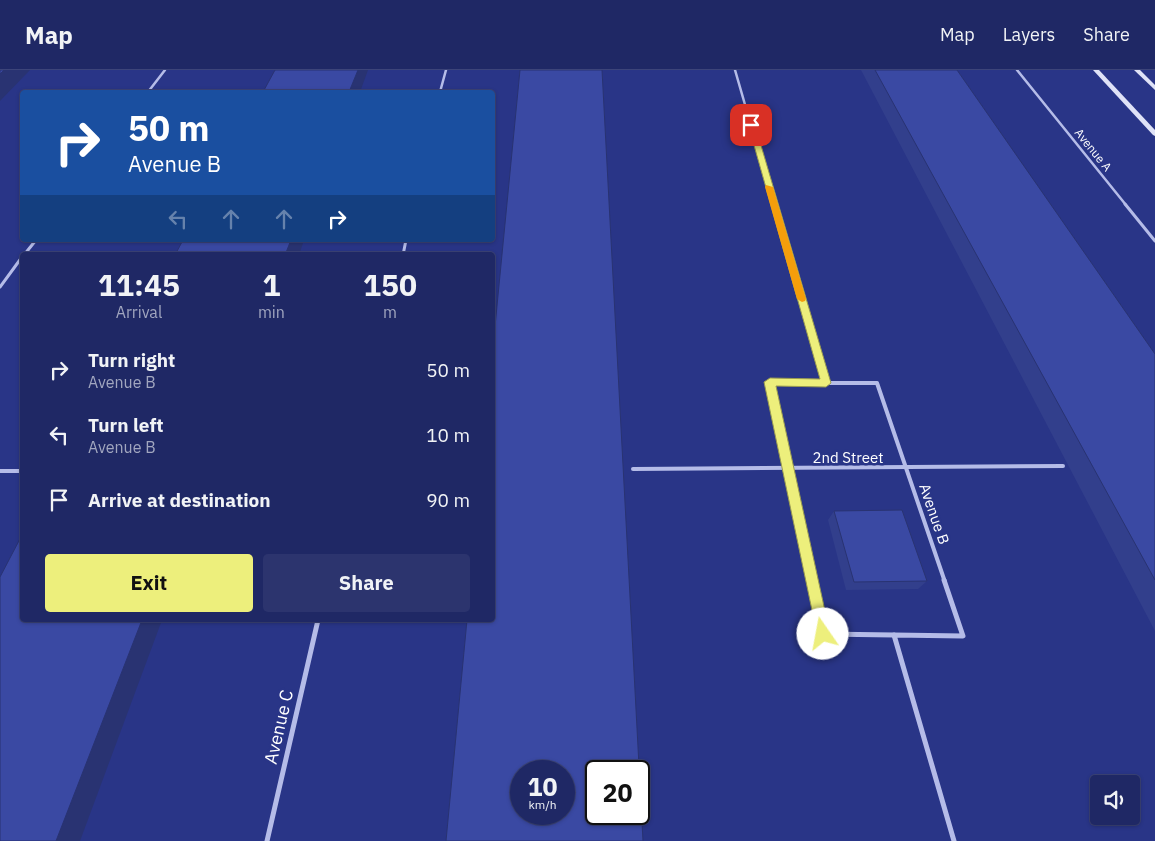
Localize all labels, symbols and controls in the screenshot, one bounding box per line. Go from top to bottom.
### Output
text: Map [25,19,73,51]
text: Map [940,23,975,46]
text: Layers [1003,23,1055,46]
text: Share [1083,23,1130,46]
pin [730,104,772,146]
text: 50 m [128,105,210,151]
icon: right [45,110,110,175]
icon: arrive [737,111,765,139]
street label: Avenue A [1072,125,1115,174]
text: Avenue B [128,149,221,178]
icon: left [164,205,192,233]
icon: ahead [217,205,245,233]
icon: ahead [270,205,298,233]
icon: right [323,205,351,233]
text: 11:45 [98,265,180,304]
text: 1 [262,265,280,304]
text: 150 [363,265,417,304]
text: Arrival [116,302,162,322]
text: min [258,302,285,322]
text: m [383,302,397,322]
text: Turn right [88,348,175,372]
icon: right [45,356,73,384]
text: 50 m [426,358,470,382]
text: Avenue B [88,372,156,392]
text: Turn left [88,413,164,437]
icon: left [45,421,73,449]
text: 10 m [426,423,470,447]
text: Avenue B [88,437,156,457]
street label: 2nd Street [813,448,883,467]
street label: Avenue B [915,481,954,547]
icon: arrive [45,486,73,514]
text: Arrive at destination [88,488,271,512]
text: 90 m [426,488,470,512]
button: Exit [45,554,253,612]
button: Share [263,554,470,612]
position arrow [796,607,848,659]
street label: Avenue C [259,688,298,766]
speed limit sign: 20 [585,760,650,825]
text: 10 [527,770,558,803]
map controls [1090,775,1140,825]
button: sound [1090,775,1140,825]
text: km/h [528,797,557,812]

